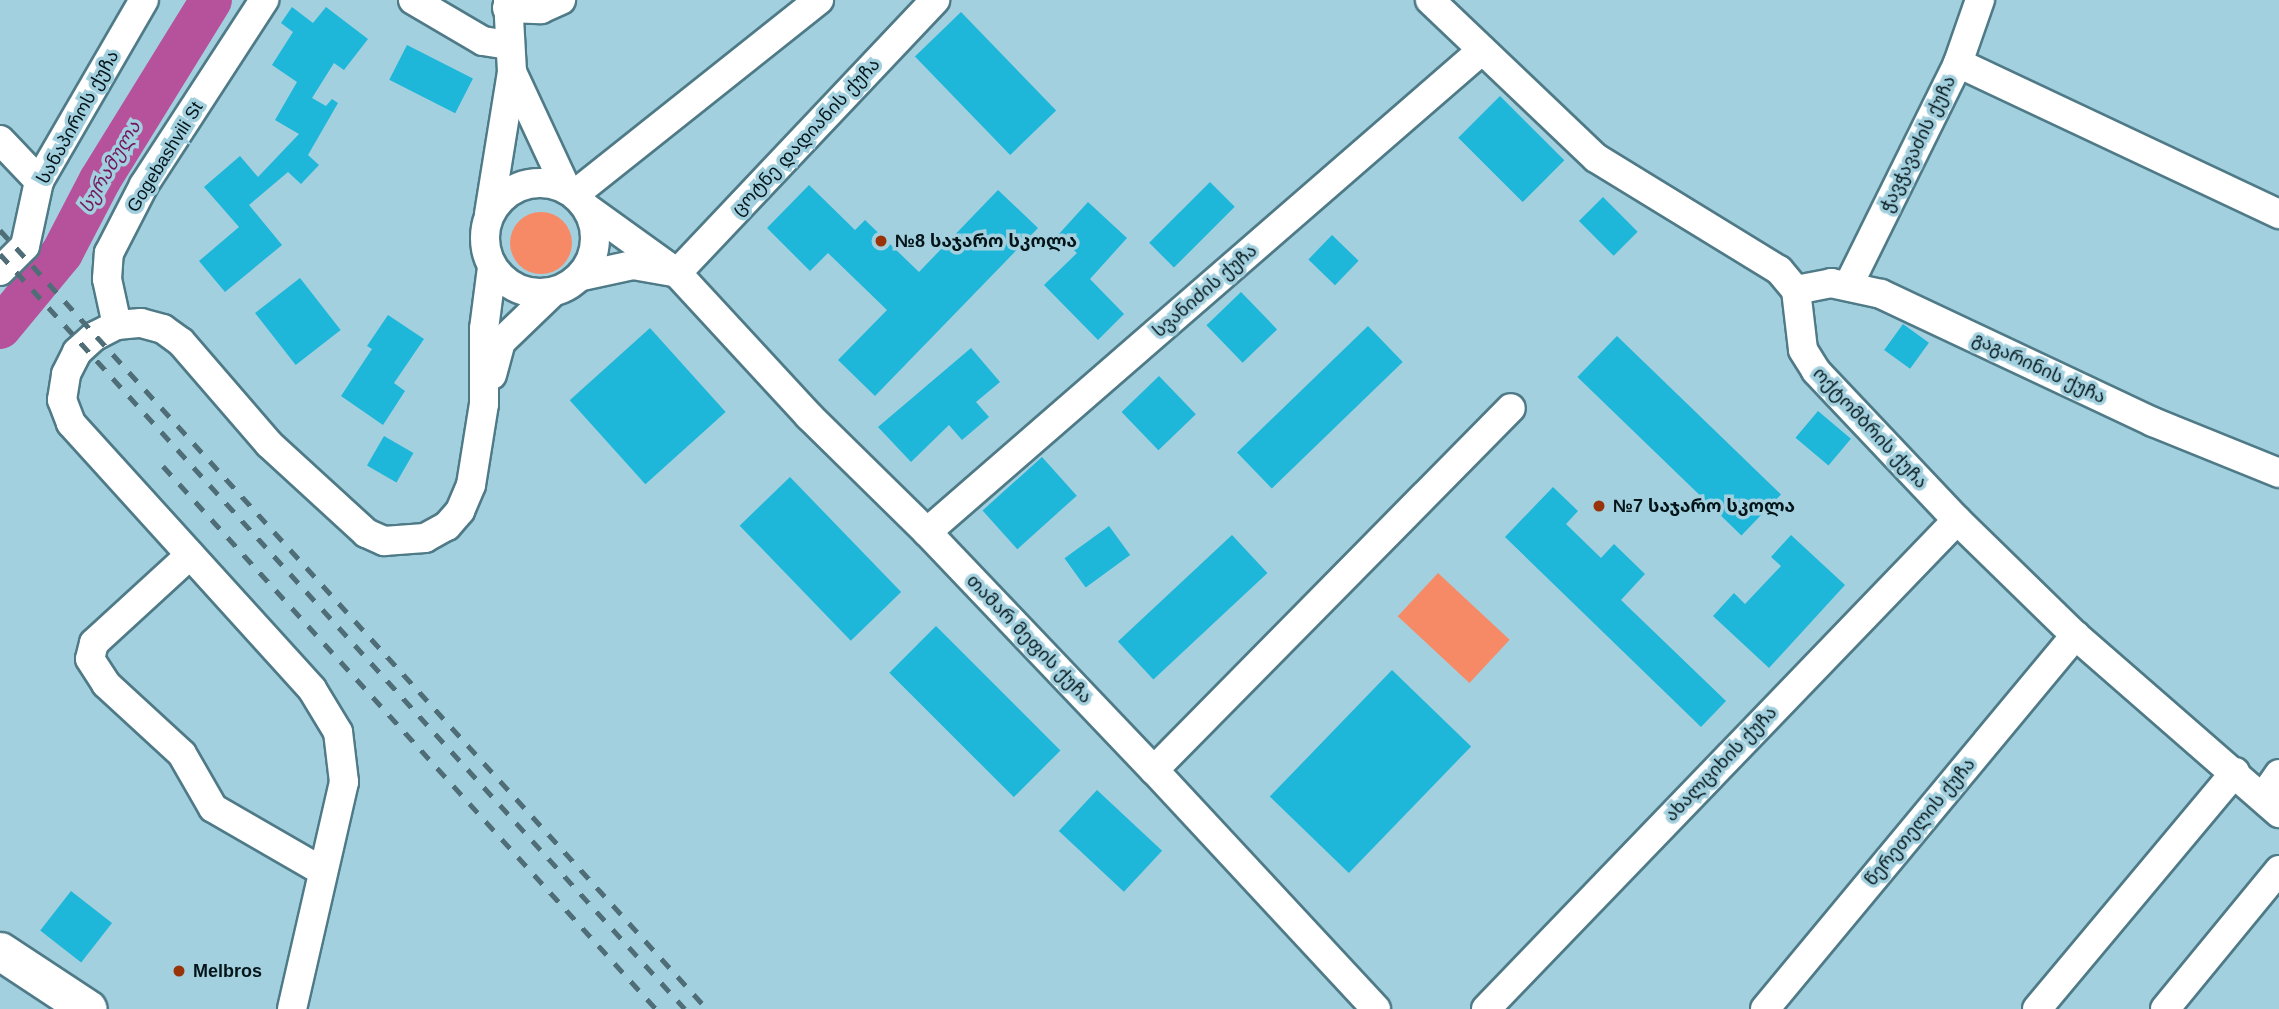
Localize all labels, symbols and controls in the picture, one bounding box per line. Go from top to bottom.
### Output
street label: სანაპიროს ქუჩა [32,47,124,187]
street label: ცოტნე დადიანის ქუჩა [727,54,885,220]
street label: ჭავჭავაძის ქუჩა [1876,72,1960,216]
street label: Gogebashvili St [122,98,208,216]
water label: სურამულა [75,117,145,217]
place label: №8 საჯარო სკოლა [895,230,1077,252]
marker: №8 საჯარო სკოლა [873,233,889,249]
street label: სვანიძის ქუჩა [1149,240,1261,342]
street label: გაგარინის ქუჩა [1969,328,2109,408]
street label: ოქტომბრის ქუჩა [1808,363,1932,493]
place label: №7 საჯარო სკოლა [1613,495,1795,517]
marker: №7 საჯარო სკოლა [1591,498,1607,514]
street label: თამარ მეფის ქუჩა [962,570,1096,708]
street label: ახალციხის ქუჩა [1661,702,1781,826]
street label: წერეთელის ქუჩა [1860,754,1980,890]
place label: Melbros [193,960,262,982]
marker: Melbros [171,963,187,979]

